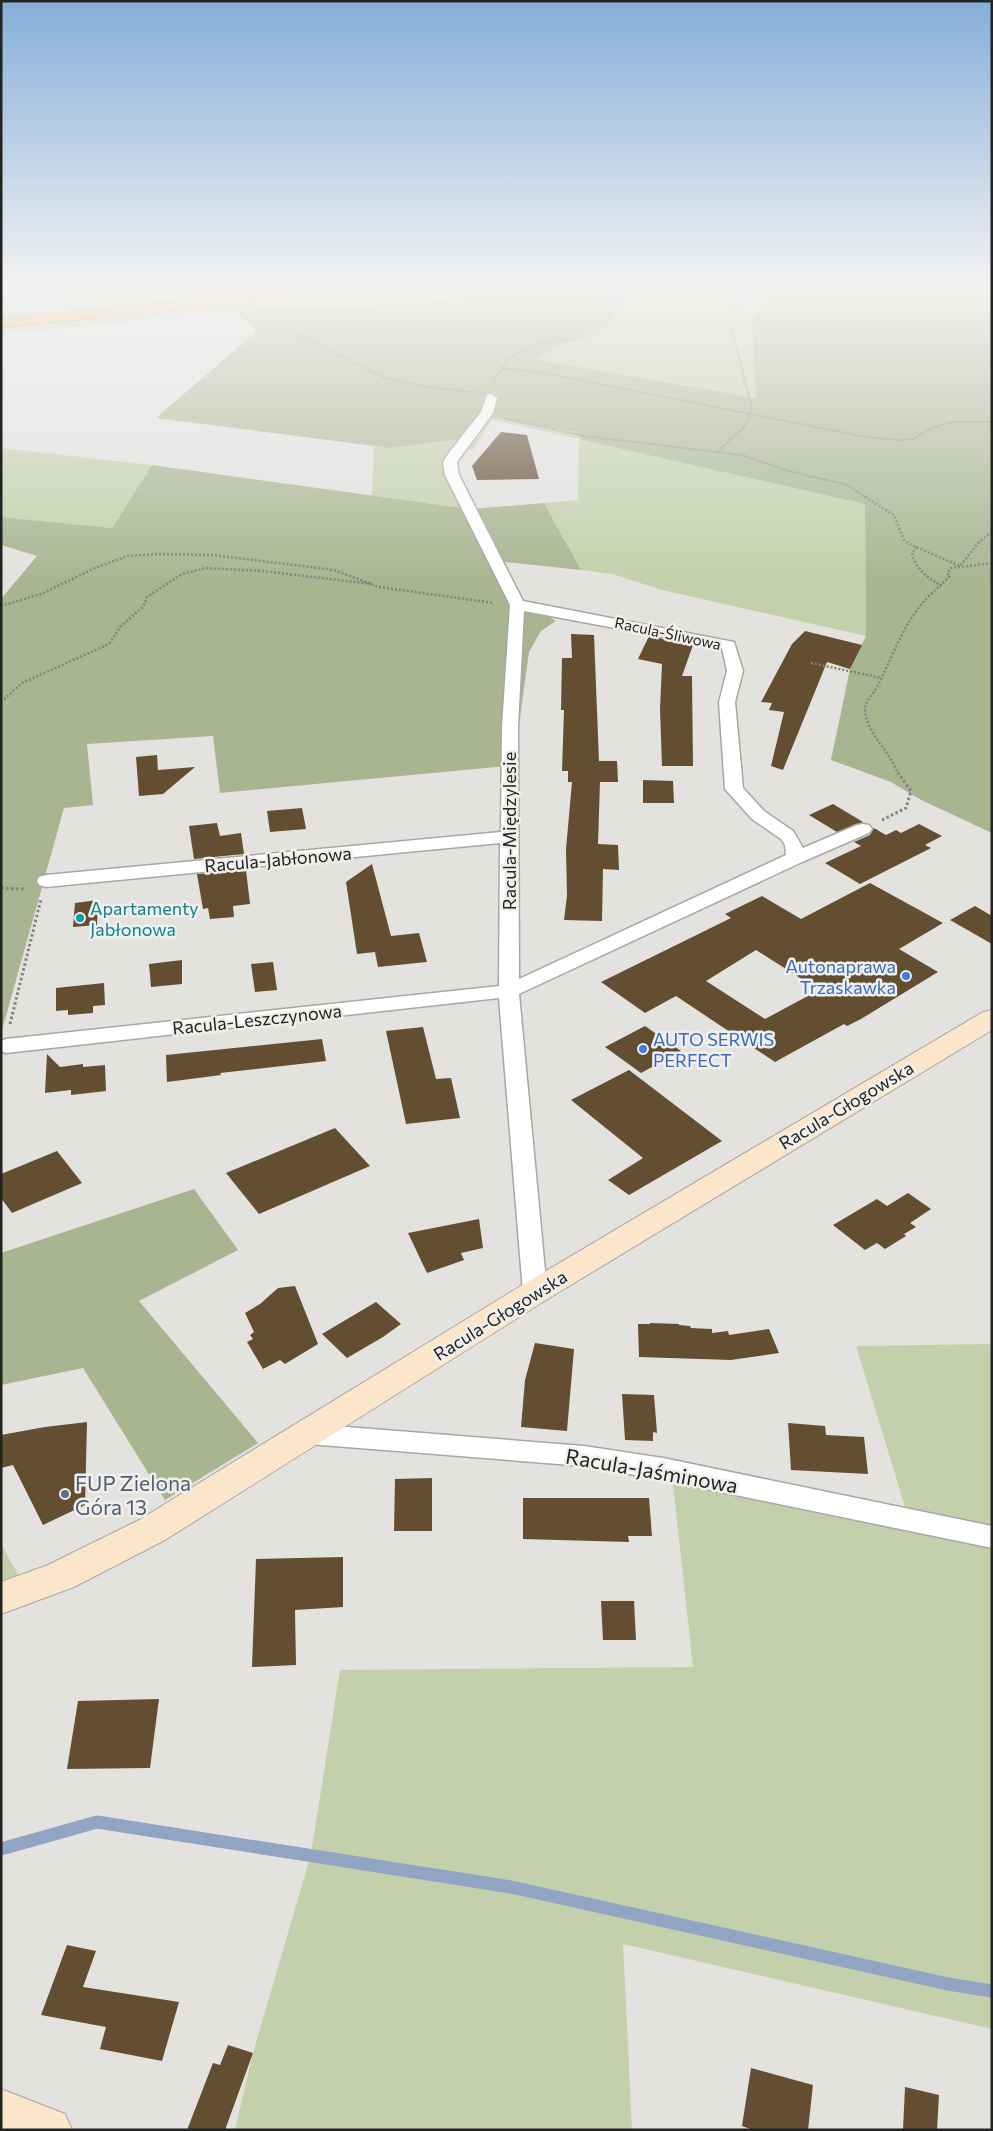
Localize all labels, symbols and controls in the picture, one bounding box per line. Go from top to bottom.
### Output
street label: Racula-Śliwowa [613,612,723,653]
street label: Racula-Międzylesie [498,752,520,910]
street label: Racula-Jabłonowa [203,842,353,876]
place label: Apartamenty Jabłonowa [90,897,199,940]
marker: Apartamenty Jabłonowa [74,912,86,924]
place label: Autonaprawa Trzaskawka [785,955,896,998]
marker: Autonaprawa Trzaskawka [900,970,912,982]
street label: Racula-Leszczynowa [171,999,343,1039]
place label: AUTO SERWIS PERFECT [653,1028,774,1071]
marker: AUTO SERWIS PERFECT [637,1043,649,1055]
street label: Racula-Głogowska [775,1056,917,1154]
street label: Racula-Głogowska [429,1265,571,1365]
street label: Racula-Jaśminowa [564,1443,740,1497]
place label: FUP Zielona Góra 13 [75,1470,191,1519]
marker: FUP Zielona Góra 13 [59,1488,71,1500]

